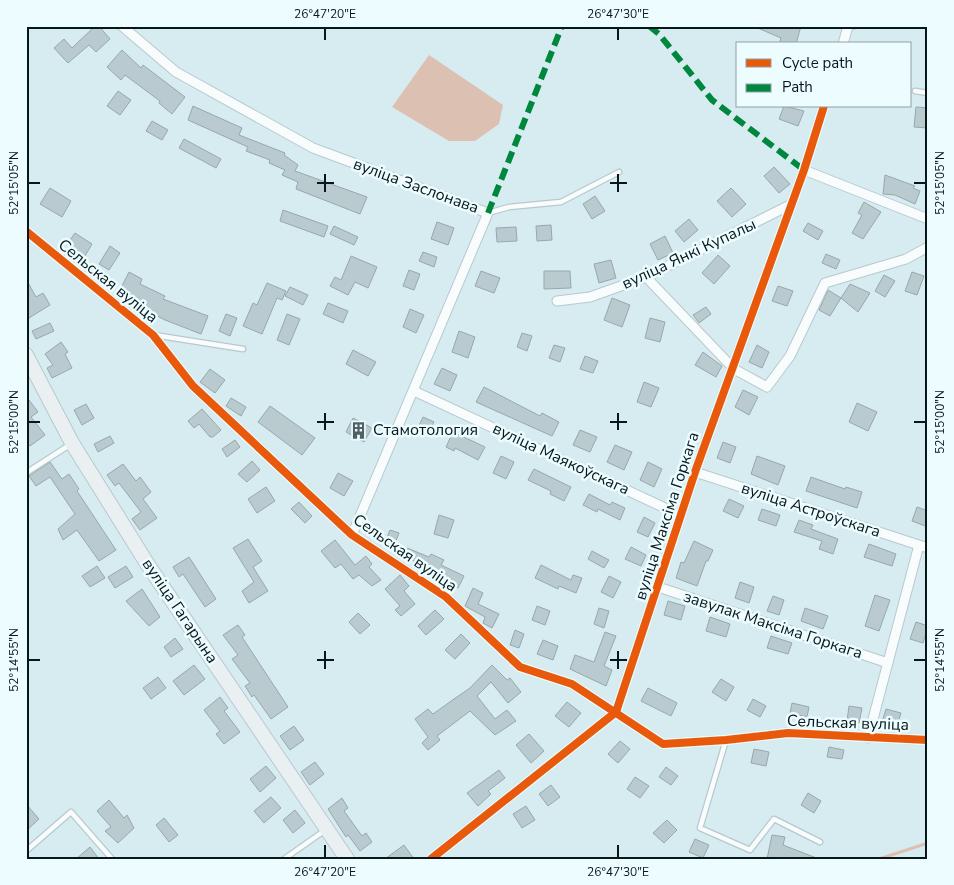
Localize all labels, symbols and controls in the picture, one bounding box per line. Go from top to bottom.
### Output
text: 26°47'20"E [294,6,356,22]
text: 26°47'30"E [587,6,649,22]
legend [736,42,912,108]
text: Cycle path [782,53,853,73]
text: Path [782,77,813,97]
text: 52°15'05"N [6,151,22,215]
text: 52°15'05"N [932,151,948,215]
street label: вуліца Заслонава [350,153,482,219]
street label: вуліца Янкі Купалы [618,213,760,295]
street label: Сельская вуліца [54,234,162,328]
text: 52°15'00"N [6,390,22,454]
text: 52°15'00"N [932,390,948,454]
street label: вуліца Маякоўскага [489,418,633,500]
place label: Стамотология [373,419,478,441]
building icon: Стамотология [349,420,369,440]
street label: вуліца Максіма Горкага [629,429,705,603]
street label: вуліца Астроўскага [739,477,883,543]
street label: Сельская вуліца [349,509,461,597]
street label: вуліца Гагарына [137,554,223,668]
street label: завулак Максіма Горкага [681,586,865,664]
text: 52°14'55"N [6,628,22,692]
text: 52°14'55"N [932,628,948,692]
street label: Сельская вуліца [786,710,910,736]
text: 26°47'20"E [294,864,356,880]
text: 26°47'30"E [587,864,649,880]

